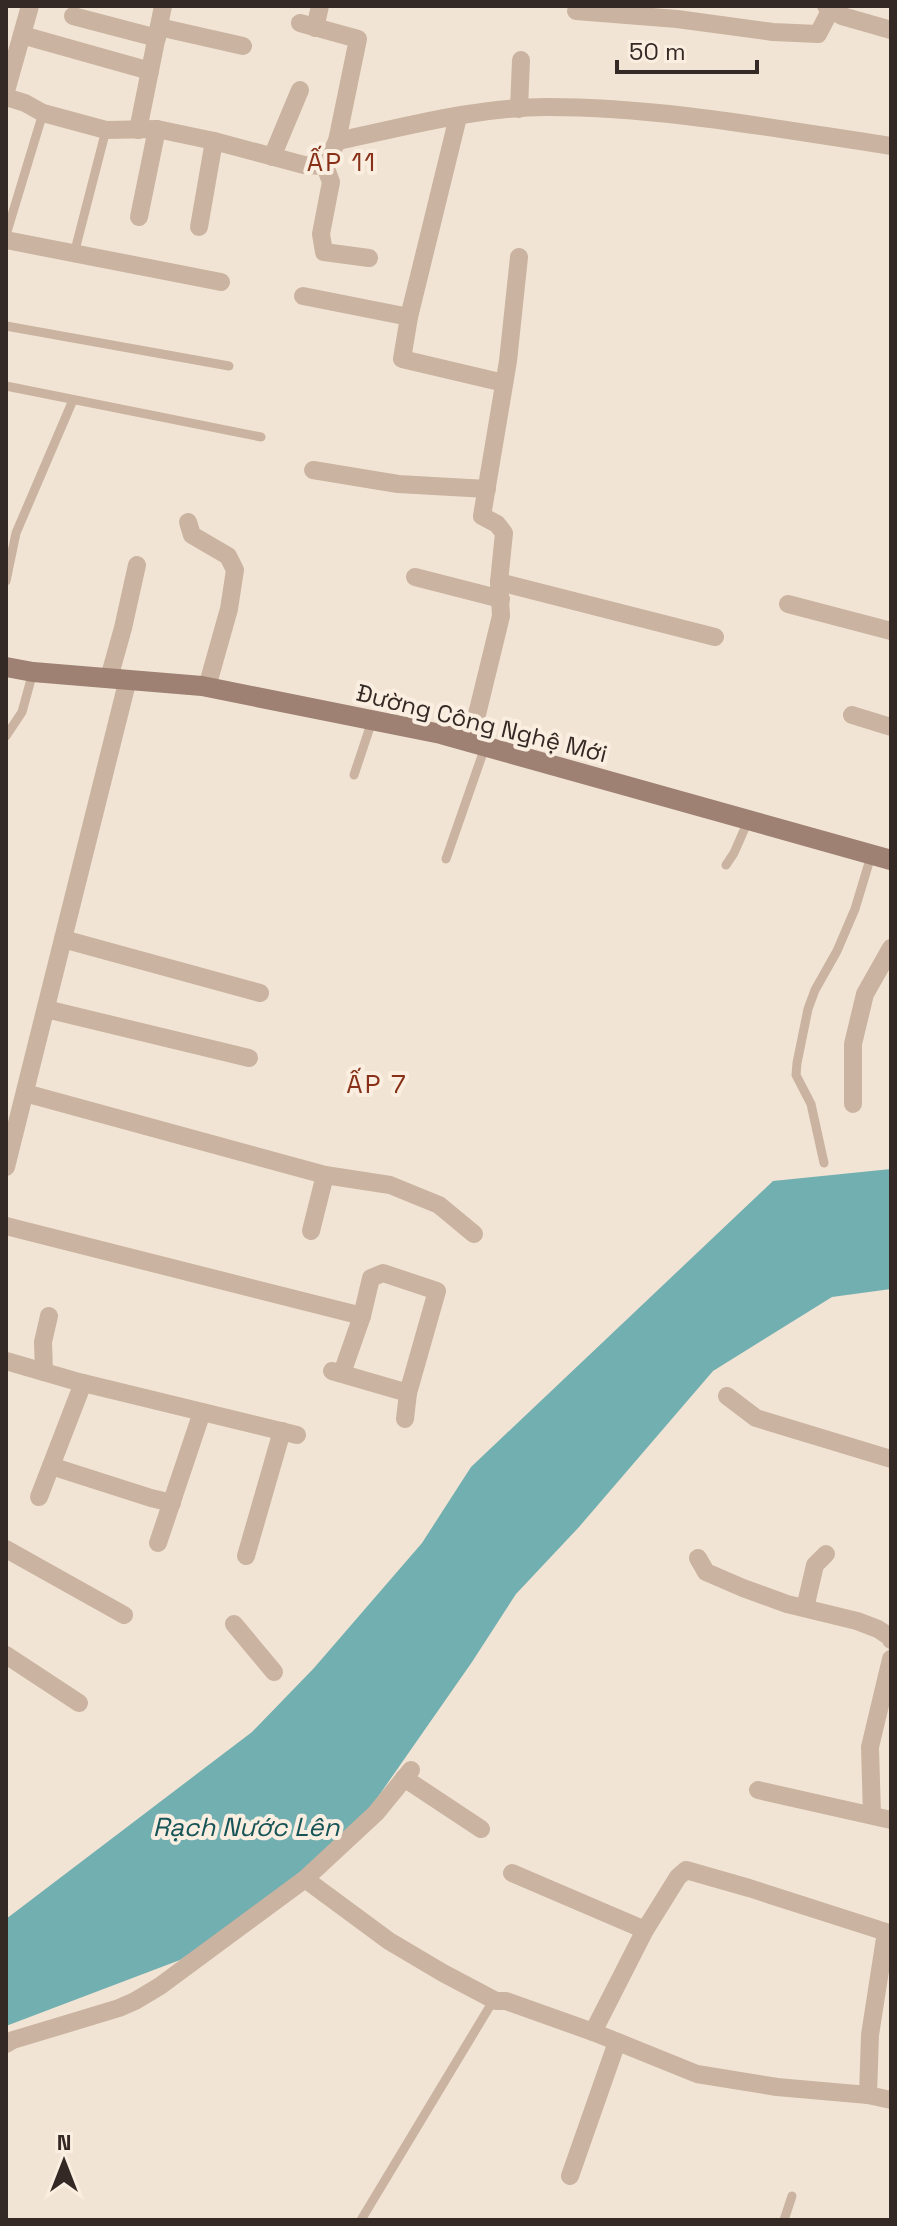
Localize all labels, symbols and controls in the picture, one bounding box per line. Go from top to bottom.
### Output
scale bar [617,24,757,74]
text: 50 m [629,36,686,67]
district label: ẤP 11 [307,145,377,179]
street label: Đường Công Nghệ Mới [353,677,611,769]
district label: ẤP 7 [346,1067,408,1101]
water label: Rạch Nước Lên [153,1810,340,1844]
north arrow [24,2122,104,2202]
text: N [57,2128,71,2156]

